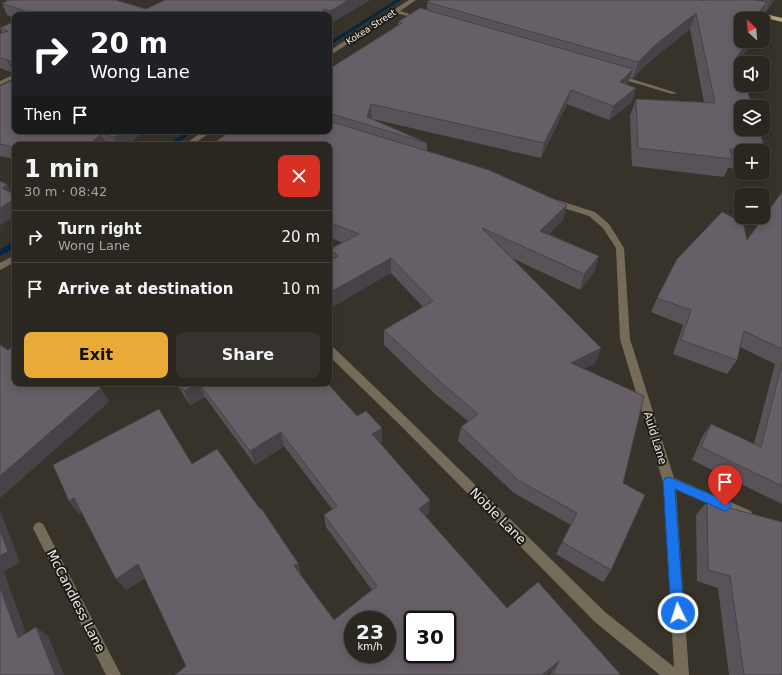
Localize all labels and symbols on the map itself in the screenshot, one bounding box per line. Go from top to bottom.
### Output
street label: Kokea Street [344,7,398,47]
north arrow [734,12,770,48]
street label: Auld Lane [641,410,669,466]
pin [708,465,742,506]
street label: Noble Lane [467,485,529,547]
street label: McCandless Lane [44,547,108,655]
position arrow [657,592,699,634]
speed limit sign: 30 [404,611,456,663]

